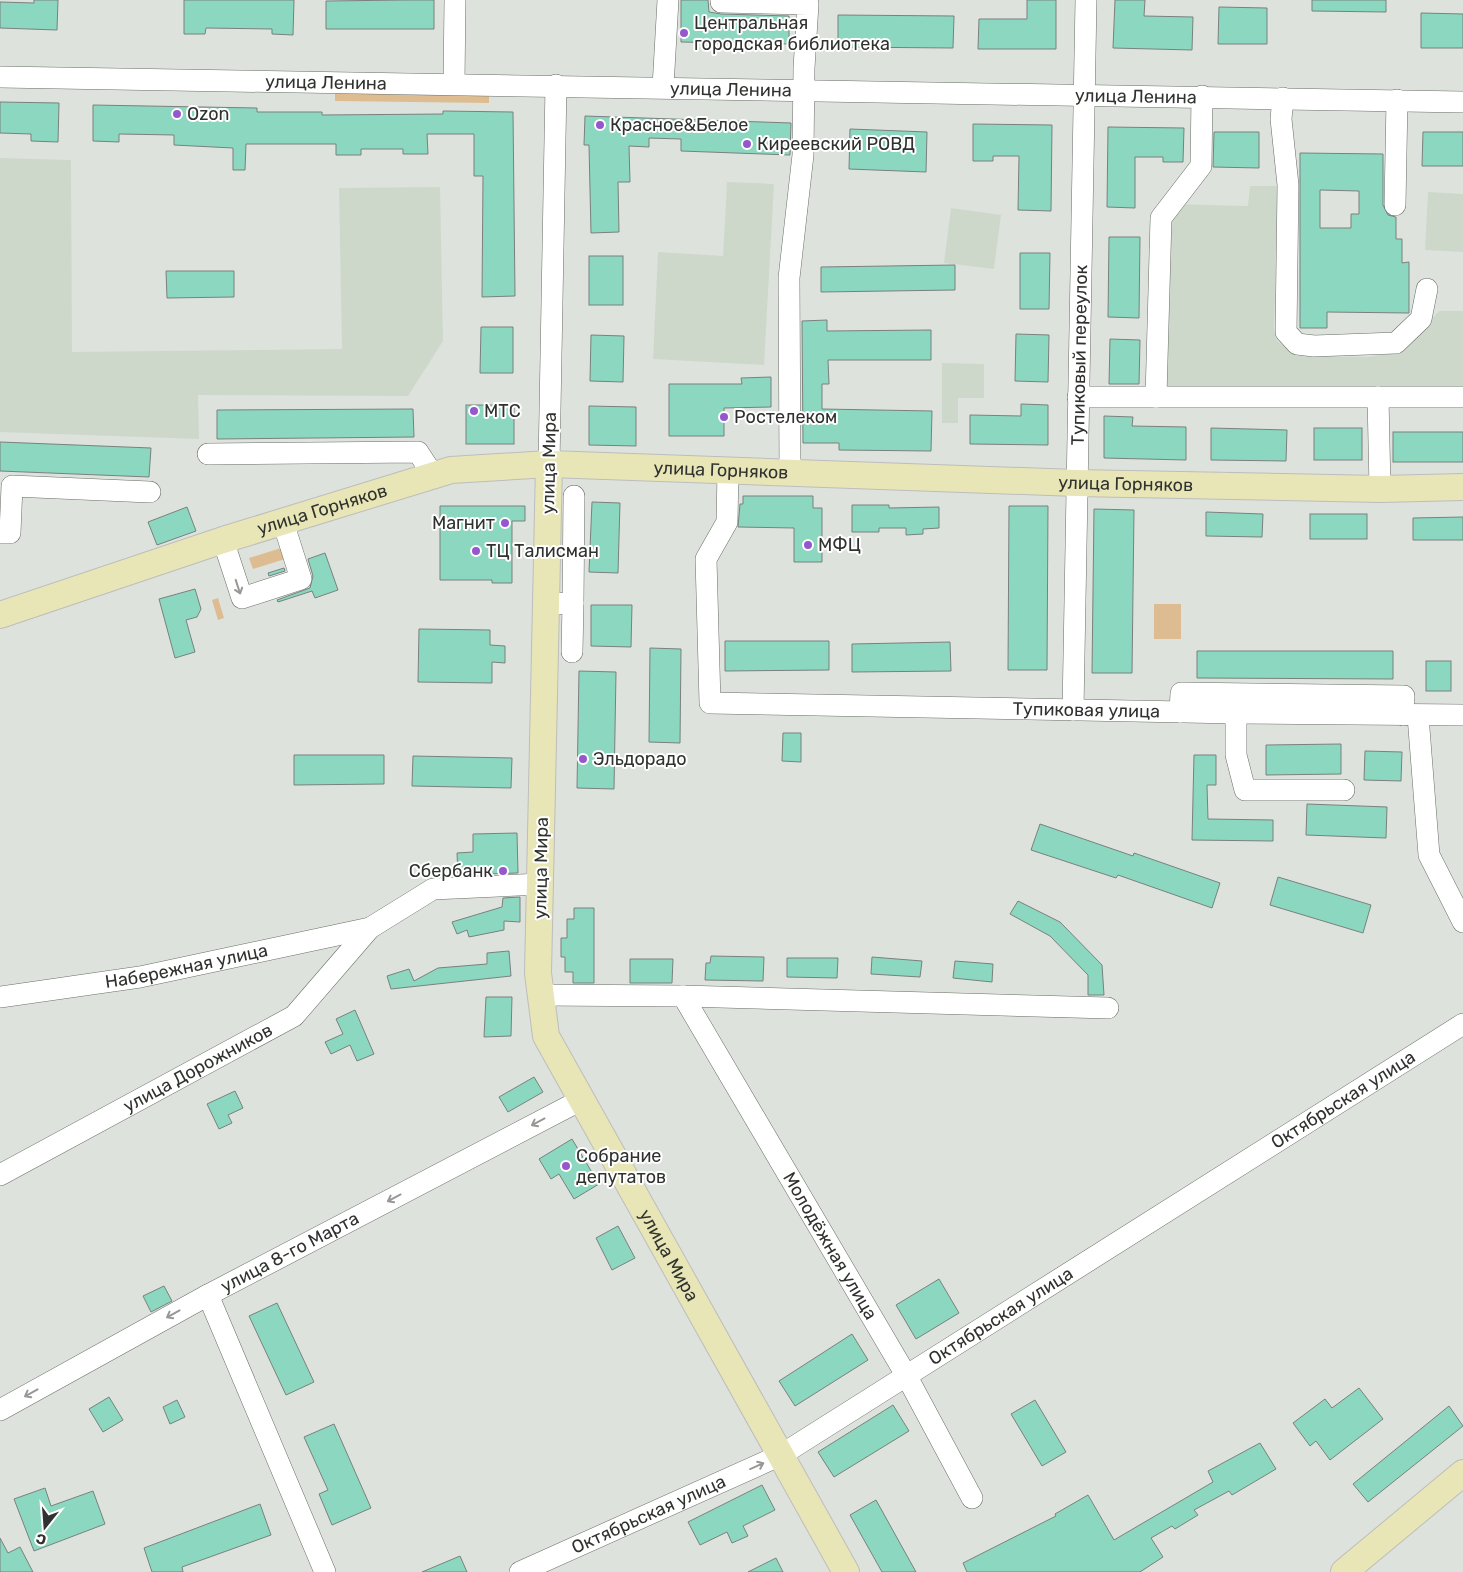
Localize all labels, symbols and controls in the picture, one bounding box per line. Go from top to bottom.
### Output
place label: Центральная городская библиотека [694,12,890,55]
marker: Центральная городская библиотека [678,27,690,39]
street label: улица Ленина [265,71,387,95]
street label: улица Ленина [670,77,792,102]
street label: улица Ленина [1075,84,1197,108]
place label: Ozon [187,103,229,125]
marker: Ozon [171,108,183,120]
place label: Красное&Белое [610,114,748,136]
marker: Красное&Белое [594,119,606,131]
place label: Киреевский РОВД [757,133,915,155]
marker: Киреевский РОВД [741,138,753,150]
street label: Тупиковый переулок [1067,264,1092,446]
place label: МТС [484,400,521,422]
marker: МТС [468,405,480,417]
place label: Ростелеком [734,406,837,428]
marker: Ростелеком [718,411,730,423]
street label: улица Мира [537,412,561,514]
street label: улица Горняков [653,457,789,484]
street label: улица Горняков [1058,471,1193,496]
street label: улица Горняков [254,479,390,540]
place label: Магнит [432,512,495,534]
marker: Магнит [499,517,511,529]
place label: МФЦ [818,534,861,556]
marker: МФЦ [802,539,814,551]
place label: ТЦ Талисман [486,540,599,562]
marker: ТЦ Талисман [470,545,482,557]
one-way arrow [234,578,244,594]
street label: Тупиковая улица [1012,698,1160,723]
place label: Эльдорадо [593,748,687,770]
marker: Эльдорадо [577,753,589,765]
street label: улица Мира [529,817,553,919]
place label: Сбербанк [409,860,493,882]
marker: Сбербанк [497,865,509,877]
street label: Набережная улица [104,939,270,993]
street label: улица Дорожников [119,1019,276,1117]
street label: Октябрьская улица [1267,1046,1419,1154]
one-way arrow [531,1117,546,1127]
place label: Собрание депутатов [576,1145,666,1188]
marker: Собрание депутатов [560,1160,572,1172]
street label: Молодёжная улица [778,1168,882,1324]
one-way arrow [387,1193,402,1203]
street label: улица Мира [634,1205,703,1305]
street label: улица 8-го Марта [217,1207,363,1297]
street label: Октябрьская улица [924,1262,1077,1370]
one-way arrow [167,1310,181,1320]
one-way arrow [24,1389,39,1398]
one-way arrow [749,1461,764,1471]
street label: Октябрьская улица [568,1470,729,1558]
north arrow [20,1502,70,1552]
text: С [34,1529,49,1549]

